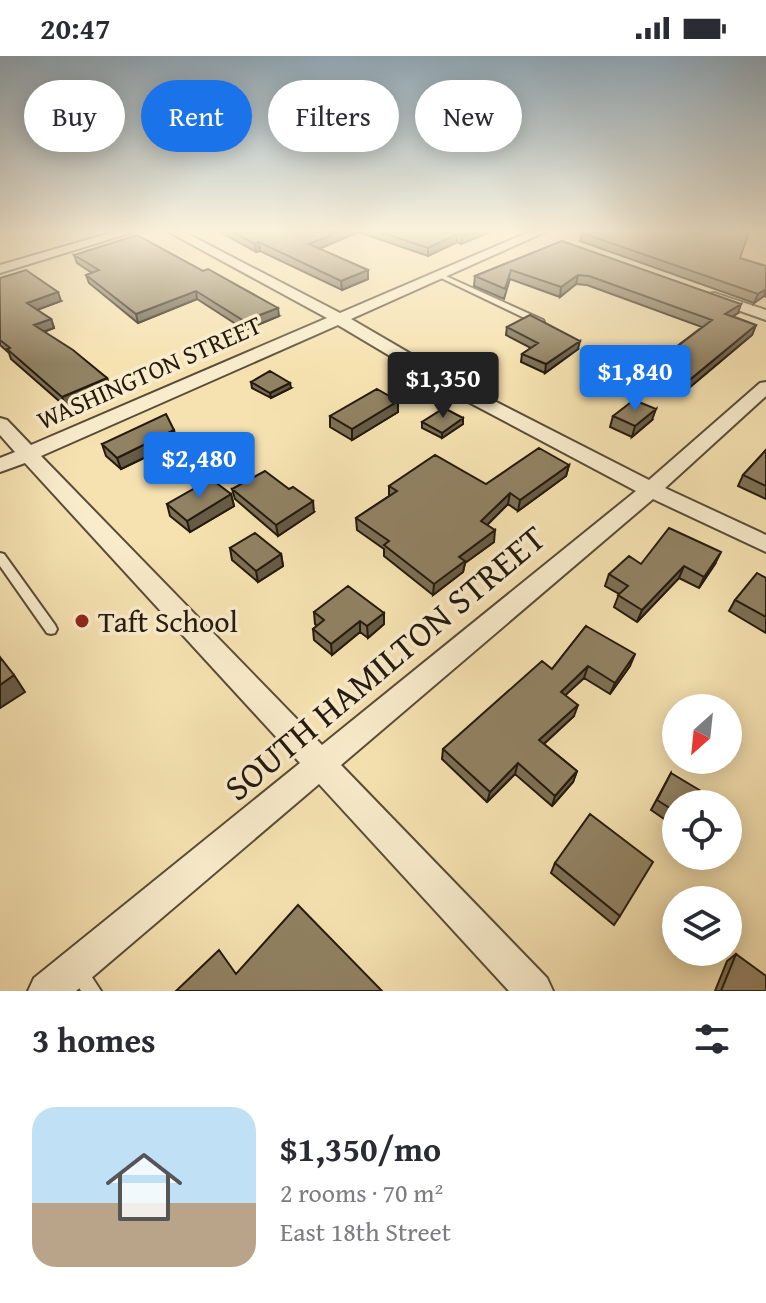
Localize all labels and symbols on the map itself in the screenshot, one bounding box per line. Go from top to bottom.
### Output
street label: WASHINGTON STREET [30,305,268,439]
pin: $1,840 [570,345,700,413]
pin: $1,350 [378,352,508,420]
pin: $2,480 [134,432,264,500]
street label: SOUTH HAMILTON STREET [212,511,556,813]
place label: Taft School [98,599,238,643]
marker: Taft School [73,612,91,630]
north arrow [662,694,742,774]

